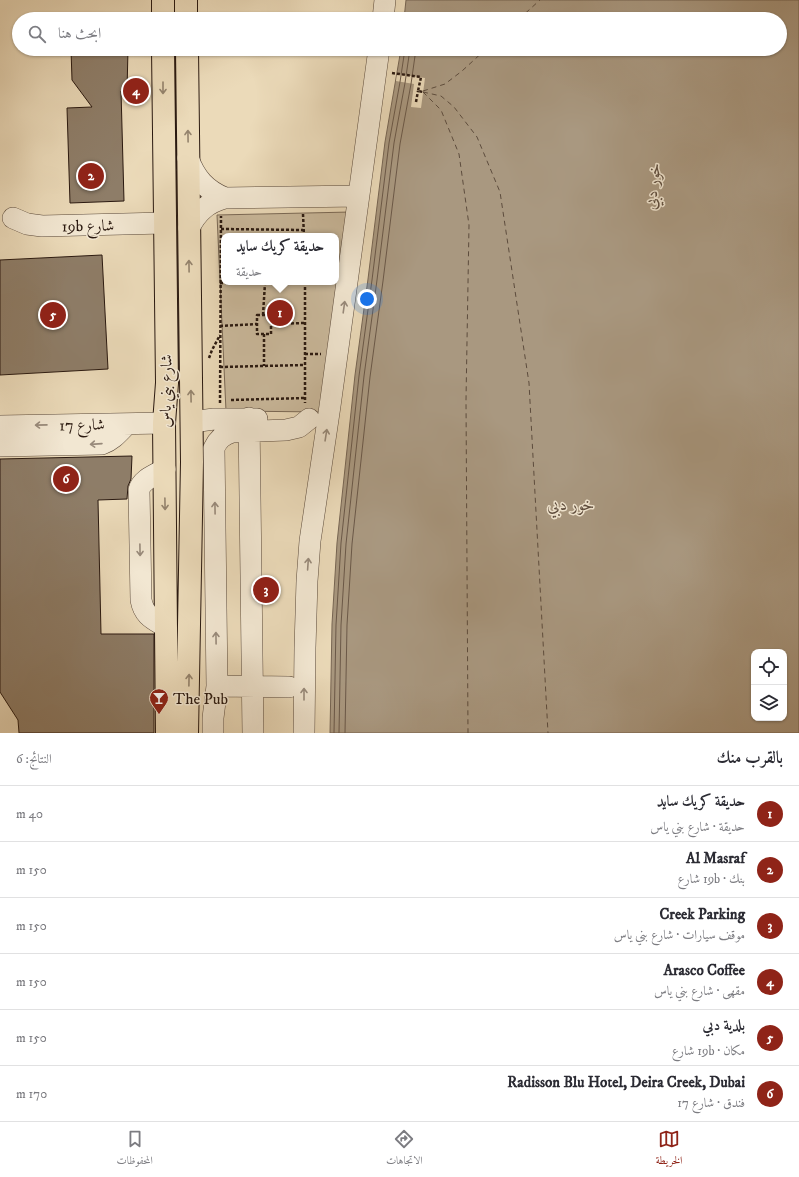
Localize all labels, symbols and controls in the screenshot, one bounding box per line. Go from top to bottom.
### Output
search box [12,12,787,56]
icon: search [26,23,48,45]
text: ابحث هنا [58,24,101,43]
pin: 4 [123,76,149,106]
one-way arrow [159,81,167,94]
one-way arrow [184,130,192,143]
pin: 2 [78,161,104,191]
water label: خور دبي [640,161,669,211]
street label: 19b شارع [62,216,114,239]
popup [221,233,339,285]
text: حديقة كريك سايد [236,237,324,256]
one-way arrow [186,260,193,273]
text: حديقة [236,264,262,280]
your location [357,289,377,309]
pin: 1 [267,298,293,328]
pin: 5 [40,300,66,330]
one-way arrow [340,301,348,314]
street label: شارع بني ياس [155,354,181,428]
one-way arrow [187,390,195,403]
street label: شارع 17 [59,415,105,438]
one-way arrow [35,421,48,429]
one-way arrow [322,429,330,442]
one-way arrow [90,440,103,447]
pin: 6 [53,464,79,494]
water label: خور دبي [547,494,595,519]
one-way arrow [161,497,169,510]
one-way arrow [211,502,219,515]
one-way arrow [136,543,144,556]
one-way arrow [304,558,311,571]
pin: 3 [253,575,279,605]
one-way arrow [212,632,220,645]
map controls [751,649,787,721]
button: locate [751,649,787,685]
one-way arrow [185,674,192,687]
button: layers [751,685,787,721]
bar icon: The Pub [148,687,170,715]
one-way arrow [300,688,308,701]
place label: The Pub [173,689,228,709]
text: بالقرب منك [717,747,783,769]
text: النتائج: 6 [16,751,52,767]
text: حديقة كريك سايد [657,792,745,811]
text: 40 m [16,806,43,822]
text: 1 [768,806,772,822]
text: حديقة · شارع بني ياس [650,819,745,835]
text: Al Masraf [686,849,745,868]
text: 150 m [16,862,47,878]
text: 2 [767,862,773,878]
text: بنك · 19b شارع [678,871,745,887]
text: Creek Parking [659,905,745,924]
text: 150 m [16,918,47,934]
text: 3 [768,918,772,934]
text: موقف سيارات · شارع بني ياس [614,927,745,943]
text: Arasco Coffee [663,961,745,980]
text: 150 m [16,974,47,990]
text: 4 [766,974,774,990]
text: مقهى · شارع بني ياس [654,983,745,999]
text: بلدية دبي [703,1016,745,1035]
text: 150 m [16,1030,47,1046]
text: 5 [767,1030,773,1046]
text: مكان · 19b شارع [672,1043,745,1059]
text: Radisson Blu Hotel, Deira Creek, Dubai [507,1073,745,1092]
text: 170 m [16,1086,47,1102]
text: 6 [767,1086,773,1102]
text: فندق · شارع 17 [677,1095,745,1111]
tab: المحفوظات [117,1128,153,1171]
tab: الاتجاهات [386,1128,423,1171]
tab: الخريطة [656,1128,682,1171]

